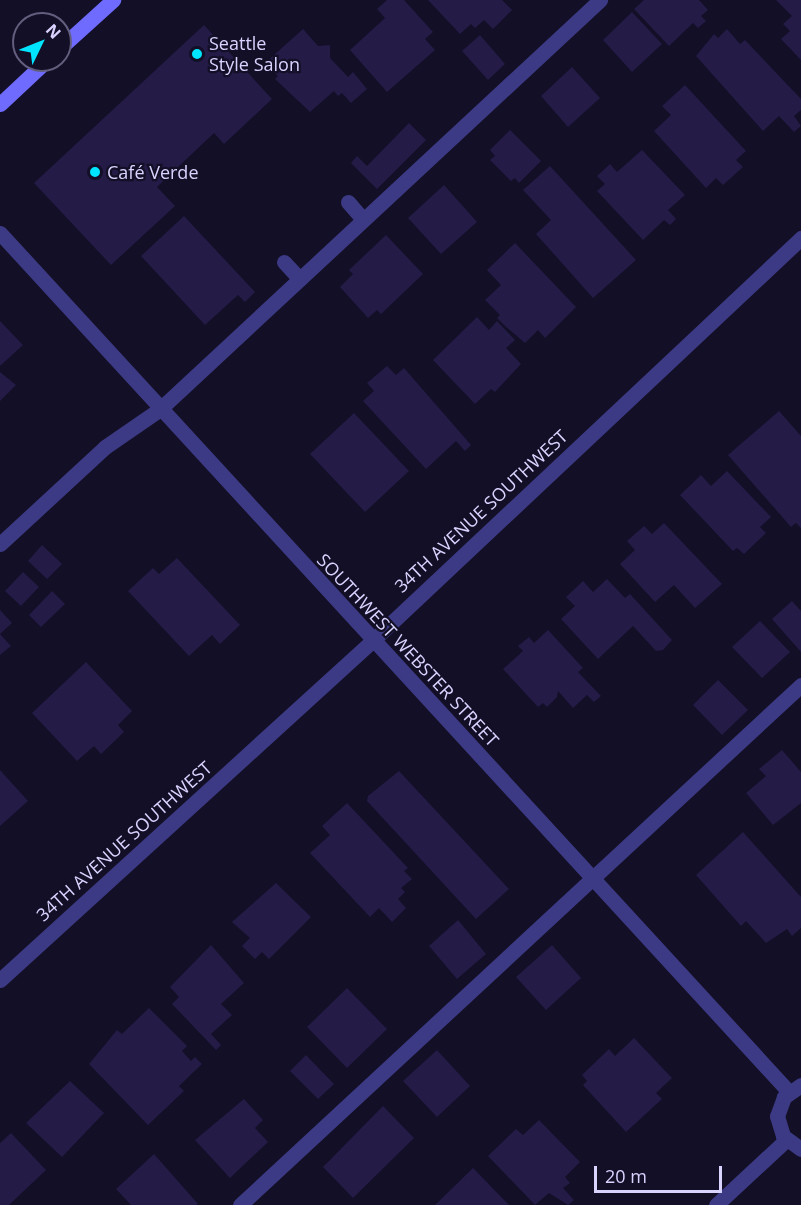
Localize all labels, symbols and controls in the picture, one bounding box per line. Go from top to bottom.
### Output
north arrow [12,12,72,72]
text: N [41,19,66,43]
place label: Seattle Style Salon [209,33,300,76]
marker: Seattle Style Salon [190,47,204,61]
place label: Café Verde [107,161,198,183]
marker: Café Verde [88,165,102,179]
street label: 34TH AVENUE SOUTHWEST [390,425,572,597]
street label: SOUTHWEST WEBSTER STREET [313,549,503,751]
street label: 34TH AVENUE SOUTHWEST [32,757,216,925]
scale bar [597,1154,724,1192]
text: 20 m [605,1164,647,1188]

